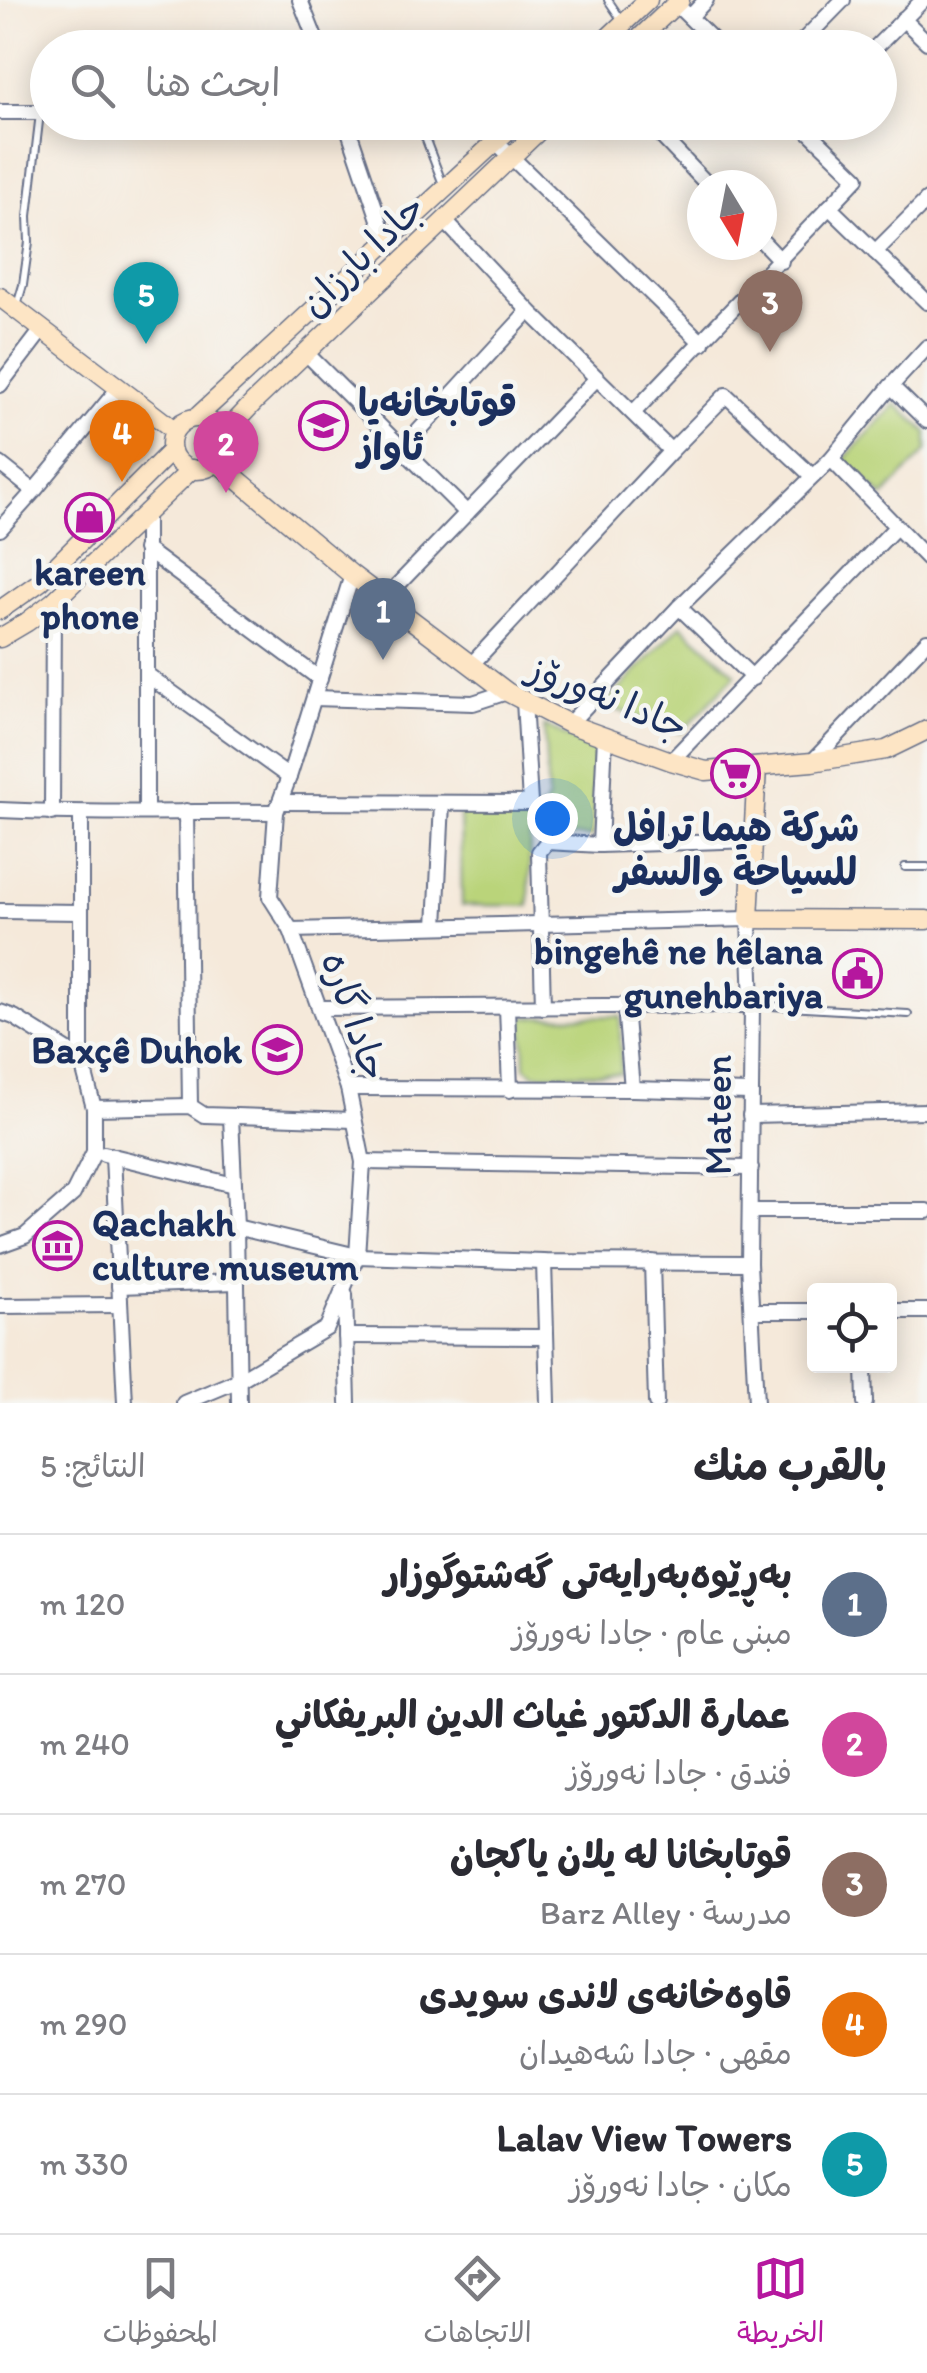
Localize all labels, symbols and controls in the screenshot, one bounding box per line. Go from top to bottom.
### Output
search box [30,30,897,140]
icon: search [65,58,120,113]
text: ابحث هنا [145,60,281,106]
north arrow [687,170,777,260]
street label: جادا بارزان [290,184,434,326]
pin: 5 [114,262,178,344]
pin: 3 [738,270,802,352]
place label: قوتابخانەیا ئاواز [355,380,517,470]
school or university icon: قوتابخانەیا ئاواز [297,399,349,451]
pin: 4 [90,400,154,482]
pin: 2 [194,410,258,493]
shop icon: kareen phone [64,492,116,544]
place label: kareen phone [34,549,146,639]
pin: 1 [350,578,416,660]
street label: جادا نەورۆز [519,643,694,750]
supermarket icon: شركة هيما ترافل للسياحة والسفر [710,748,762,800]
your location [527,793,578,844]
place label: شركة هيما ترافل للسياحة والسفر [612,805,859,896]
place label: bingehê ne hêlana gunehbariya [534,928,823,1018]
street label: جادا گارە [312,946,398,1086]
public building icon: bingehê ne hêlana gunehbariya [832,947,884,999]
school or university icon: Baxçê Duhok [251,1024,303,1076]
place label: Baxçê Duhok [31,1027,242,1073]
street label: Mateen [695,1055,741,1175]
place label: Qachakh culture museum [92,1200,358,1290]
museum icon: Qachakh culture museum [31,1219,83,1271]
map controls [807,1283,897,1373]
button: locate [807,1283,897,1373]
text: بالقرب منك [693,1440,887,1491]
text: النتائج: 5 [40,1447,146,1485]
text: بەڕێوەبەرایەتی گەشتوگوزار [384,1552,792,1598]
text: 120 m [40,1585,126,1623]
text: 1 [847,1585,862,1623]
text: مبنى عام · جادا نەورۆز [512,1614,792,1652]
text: عمارة الدكتور غياث الدين البريفكاني [275,1692,792,1738]
text: 240 m [40,1725,130,1763]
text: 2 [846,1725,863,1763]
text: فندق · جادا نەورۆز [567,1754,792,1792]
text: قوتابخانا له يلان ياكجان [450,1832,792,1878]
text: 270 m [40,1865,127,1903]
text: 3 [846,1865,863,1903]
text: مدرسة · Barz Alley [540,1894,792,1932]
text: قاوەخانەی لاندی سویدی [419,1972,792,2018]
text: 290 m [40,2005,127,2043]
text: 4 [845,2005,864,2043]
text: مقهى · جادا شەهیدان [519,2034,792,2072]
text: Lalav View Towers [497,2115,792,2161]
text: 330 m [40,2145,129,2183]
text: 5 [846,2145,863,2183]
text: مكان · جادا نەورۆز [570,2166,792,2204]
tab: المحفوظات [103,2251,218,2357]
tab: الاتجاهات [423,2251,532,2357]
tab: الخريطة [737,2251,824,2357]

